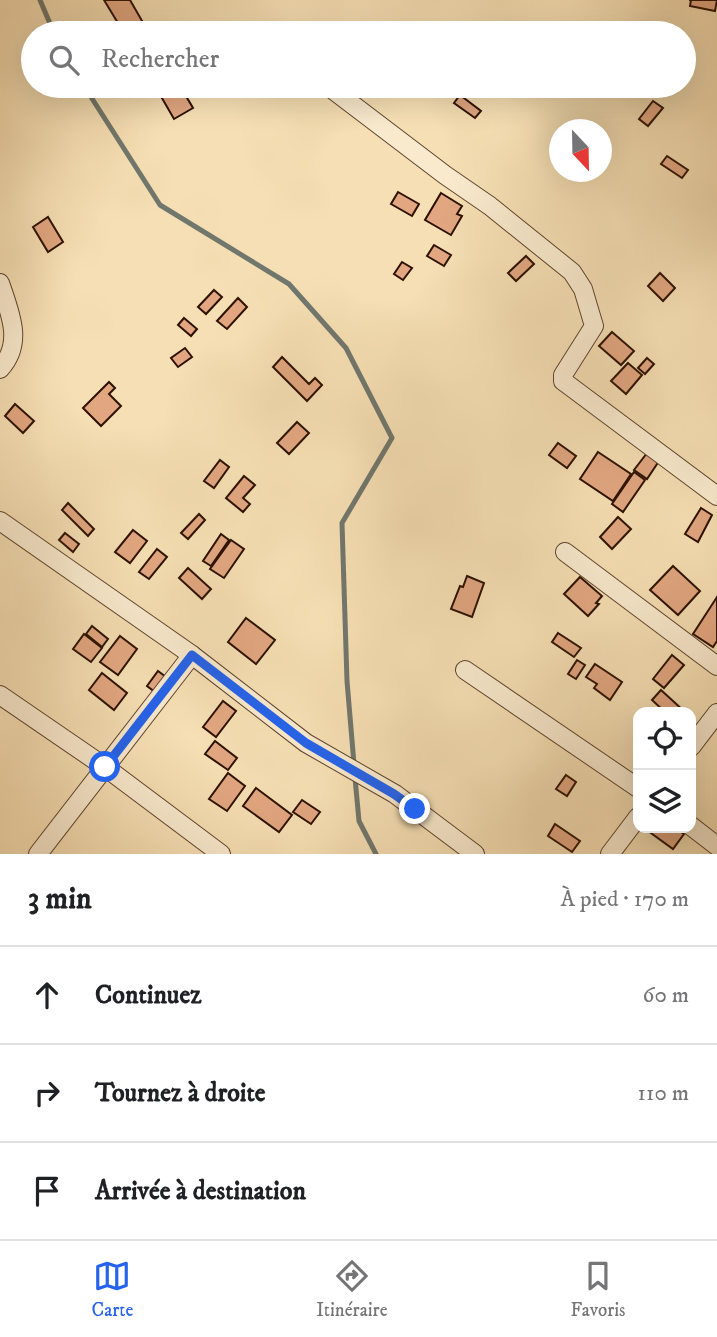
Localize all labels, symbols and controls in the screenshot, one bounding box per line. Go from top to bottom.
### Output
search box [21,21,696,98]
icon: search [45,41,83,79]
text: Rechercher [101,43,219,76]
north arrow [549,119,612,182]
map controls [633,707,696,833]
button: locate [633,707,696,770]
route start [89,751,120,782]
button: layers [633,770,696,833]
route end [399,793,430,824]
text: 3 min [28,881,92,918]
text: À pied · 170 m [560,885,689,914]
icon: ahead [28,976,66,1014]
text: Continuez [95,979,201,1012]
text: 60 m [642,981,689,1010]
icon: right [28,1074,66,1112]
text: Tournez à droite [95,1077,266,1110]
text: 110 m [638,1079,689,1108]
icon: arrive [28,1172,66,1210]
text: Arrivée à destination [95,1175,306,1208]
tab: Carte [92,1257,133,1322]
tab: Itinéraire [316,1257,388,1322]
tab: Favoris [571,1257,625,1322]

